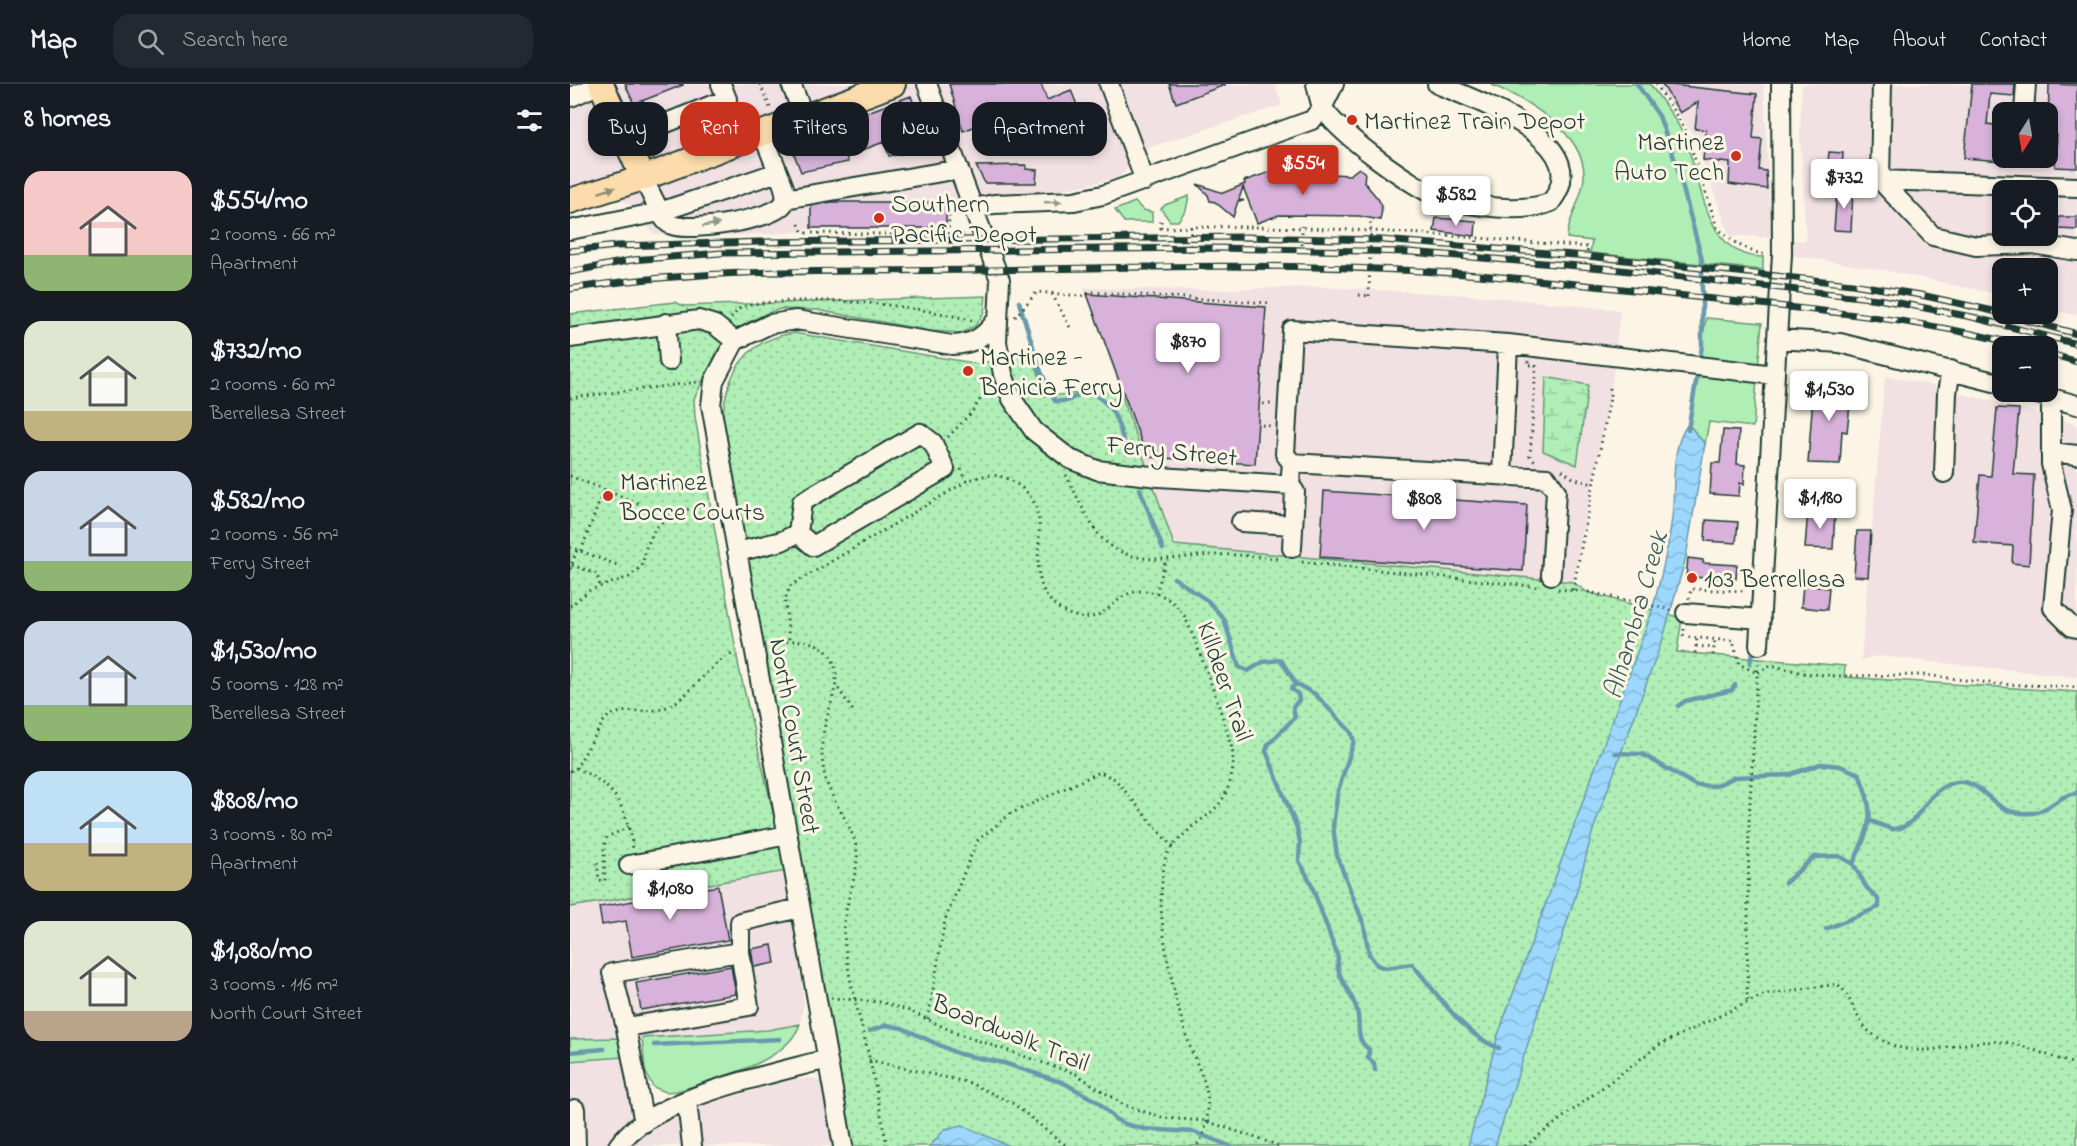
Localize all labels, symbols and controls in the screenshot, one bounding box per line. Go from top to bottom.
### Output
search box [113,14,533,68]
text: Map [30,21,77,62]
icon: search [134,25,167,58]
text: Search here [182,25,288,57]
text: Home [1742,26,1791,56]
text: Map [1824,26,1859,56]
text: About [1892,26,1946,56]
text: Contact [1979,26,2047,56]
text: 8 homes [24,101,111,139]
chip: Buy [588,102,668,156]
chip: Rent [680,102,760,156]
chip: Filters [772,102,869,156]
chip: New [881,102,960,156]
chip: Apartment [972,102,1107,156]
north arrow [1992,102,2058,168]
map controls [1992,102,2058,402]
icon: filters [513,104,546,137]
place label: Martinez Train Depot [1364,104,1586,142]
marker: Martinez Train Depot [1345,113,1359,127]
place label: Martinez Auto Tech [1614,125,1724,193]
pin: $554 [1267,145,1339,196]
marker: Martinez Auto Tech [1729,149,1743,163]
text: $554 [1281,150,1325,179]
pin: $732 [1808,159,1880,210]
text: $732 [1825,164,1863,193]
pin: $582 [1420,176,1492,227]
button: locate [1992,180,2058,246]
text: $582 [1436,181,1476,210]
text: $554/mo [210,183,308,221]
one-way arrow [598,184,616,194]
place label: Southern Pacific Depot [891,187,1037,255]
icon: home [72,195,144,267]
one-way arrow [1044,197,1063,206]
marker: Southern Pacific Depot [872,211,886,225]
one-way arrow [702,220,721,229]
text: 2 rooms · 66 m² [210,221,336,250]
text: Apartment [210,250,298,279]
button: + [1992,258,2058,324]
pin: $870 [1152,323,1224,374]
text: $870 [1170,328,1206,357]
text: $732/mo [210,333,302,371]
button: − [1992,336,2058,402]
place label: Martinez - Benicia Ferry [979,340,1122,408]
icon: home [72,345,144,417]
marker: Martinez - Benicia Ferry [961,364,975,378]
text: 2 rooms · 60 m² [210,371,336,400]
pin: $1,530 [1780,371,1878,422]
text: $1,530 [1804,376,1854,405]
text: Berrellesa Street [210,400,346,429]
street label: Ferry Street [1104,427,1239,479]
place label: Martinez Bocce Courts [619,465,765,533]
pin: $1,180 [1771,479,1869,530]
pin: $808 [1388,480,1460,531]
text: $582/mo [210,483,305,521]
text: $1,180 [1798,484,1842,513]
text: $808 [1406,485,1442,514]
marker: Martinez Bocce Courts [601,489,615,503]
icon: home [72,495,144,567]
text: 2 rooms · 56 m² [210,521,339,550]
water label: Alhambra Creek [1595,526,1680,704]
text: Ferry Street [210,550,311,579]
place label: 103 Berrellesa [1704,562,1845,600]
marker: 103 Berrellesa [1685,571,1699,585]
street label: Killdeer Trail [1185,617,1261,747]
text: $1,530/mo [210,633,317,671]
street label: North Court Street [757,636,829,838]
icon: home [72,645,144,717]
text: 5 rooms · 128 m² [210,671,344,700]
text: Berrellesa Street [210,700,346,729]
text: $808/mo [210,783,298,821]
icon: home [72,795,144,867]
text: 3 rooms · 80 m² [210,821,333,850]
text: Apartment [210,850,298,879]
pin: $1,080 [621,870,719,921]
text: $1,080 [647,875,693,904]
text: $1,080/mo [210,933,312,971]
icon: home [72,945,144,1017]
text: 3 rooms · 116 m² [210,971,338,1000]
street label: Boardwalk Trail [924,985,1094,1084]
text: North Court Street [210,1000,362,1029]

